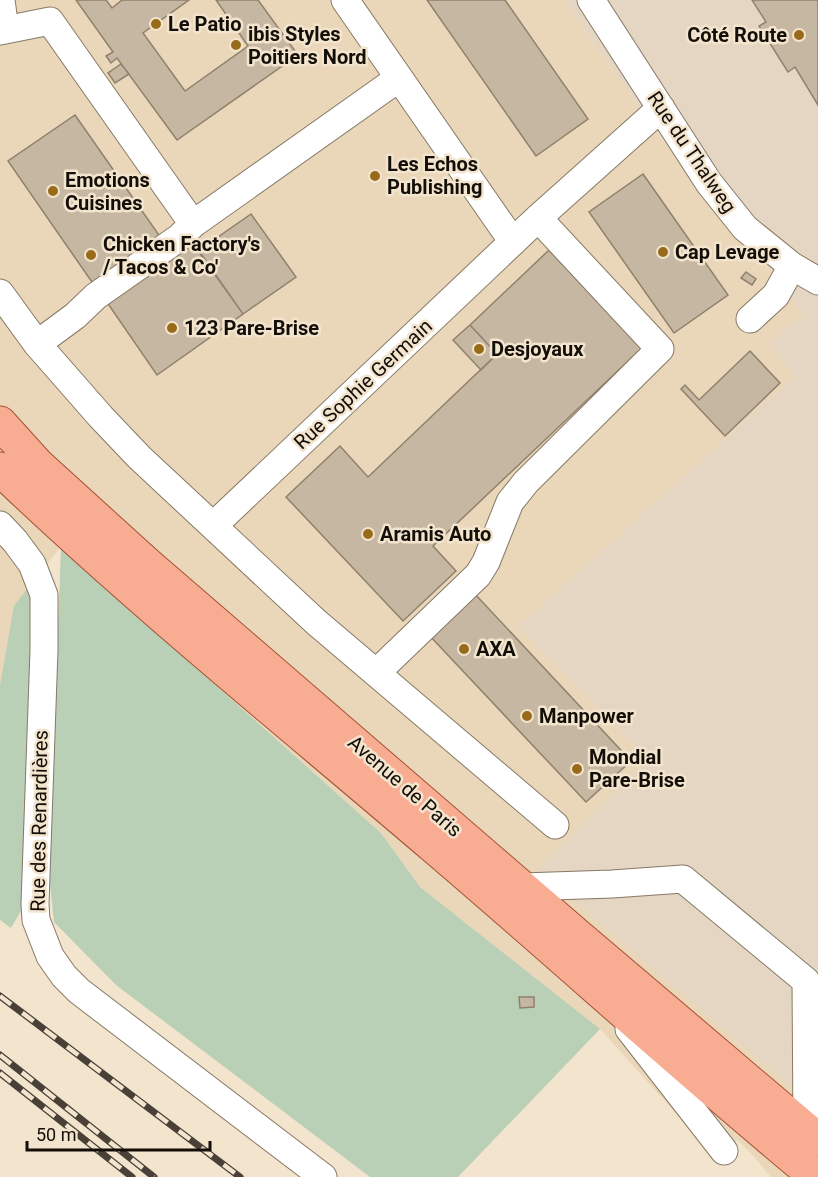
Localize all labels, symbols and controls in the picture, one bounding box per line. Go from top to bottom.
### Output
place label: Le Patio [168,12,241,36]
marker: Le Patio [149,17,163,31]
place label: ibis Styles Poitiers Nord [248,22,367,69]
place label: Côté Route [687,23,787,47]
marker: Côté Route [792,28,806,42]
marker: ibis Styles Poitiers Nord [229,38,243,52]
street label: Rue du Thalweg [643,87,741,217]
place label: Les Echos Publishing [387,152,482,199]
place label: Emotions Cuisines [65,168,150,215]
marker: Les Echos Publishing [368,169,382,183]
marker: Emotions Cuisines [46,184,60,198]
place label: Chicken Factory's / Tacos & Co' [102,232,260,279]
place label: Cap Levage [675,240,780,264]
marker: Cap Levage [656,245,670,259]
marker: Chicken Factory's / Tacos & Co' [84,248,98,262]
street label: Rue Sophie Germain [289,314,437,454]
place label: 123 Pare-Brise [184,316,319,340]
marker: 123 Pare-Brise [165,321,179,335]
place label: Desjoyaux [491,337,584,361]
marker: Desjoyaux [472,342,486,356]
place label: Aramis Auto [380,522,491,546]
marker: Aramis Auto [361,527,375,541]
place label: AXA [476,637,516,661]
marker: AXA [457,642,471,656]
place label: Manpower [539,704,634,728]
marker: Manpower [520,709,534,723]
street label: Rue des Renardières [25,730,53,912]
street label: Avenue de Paris [343,730,467,842]
place label: Mondial Pare-Brise [589,745,685,792]
marker: Mondial Pare-Brise [570,762,584,776]
scale bar [27,1114,210,1152]
text: 50 m [36,1124,76,1145]

